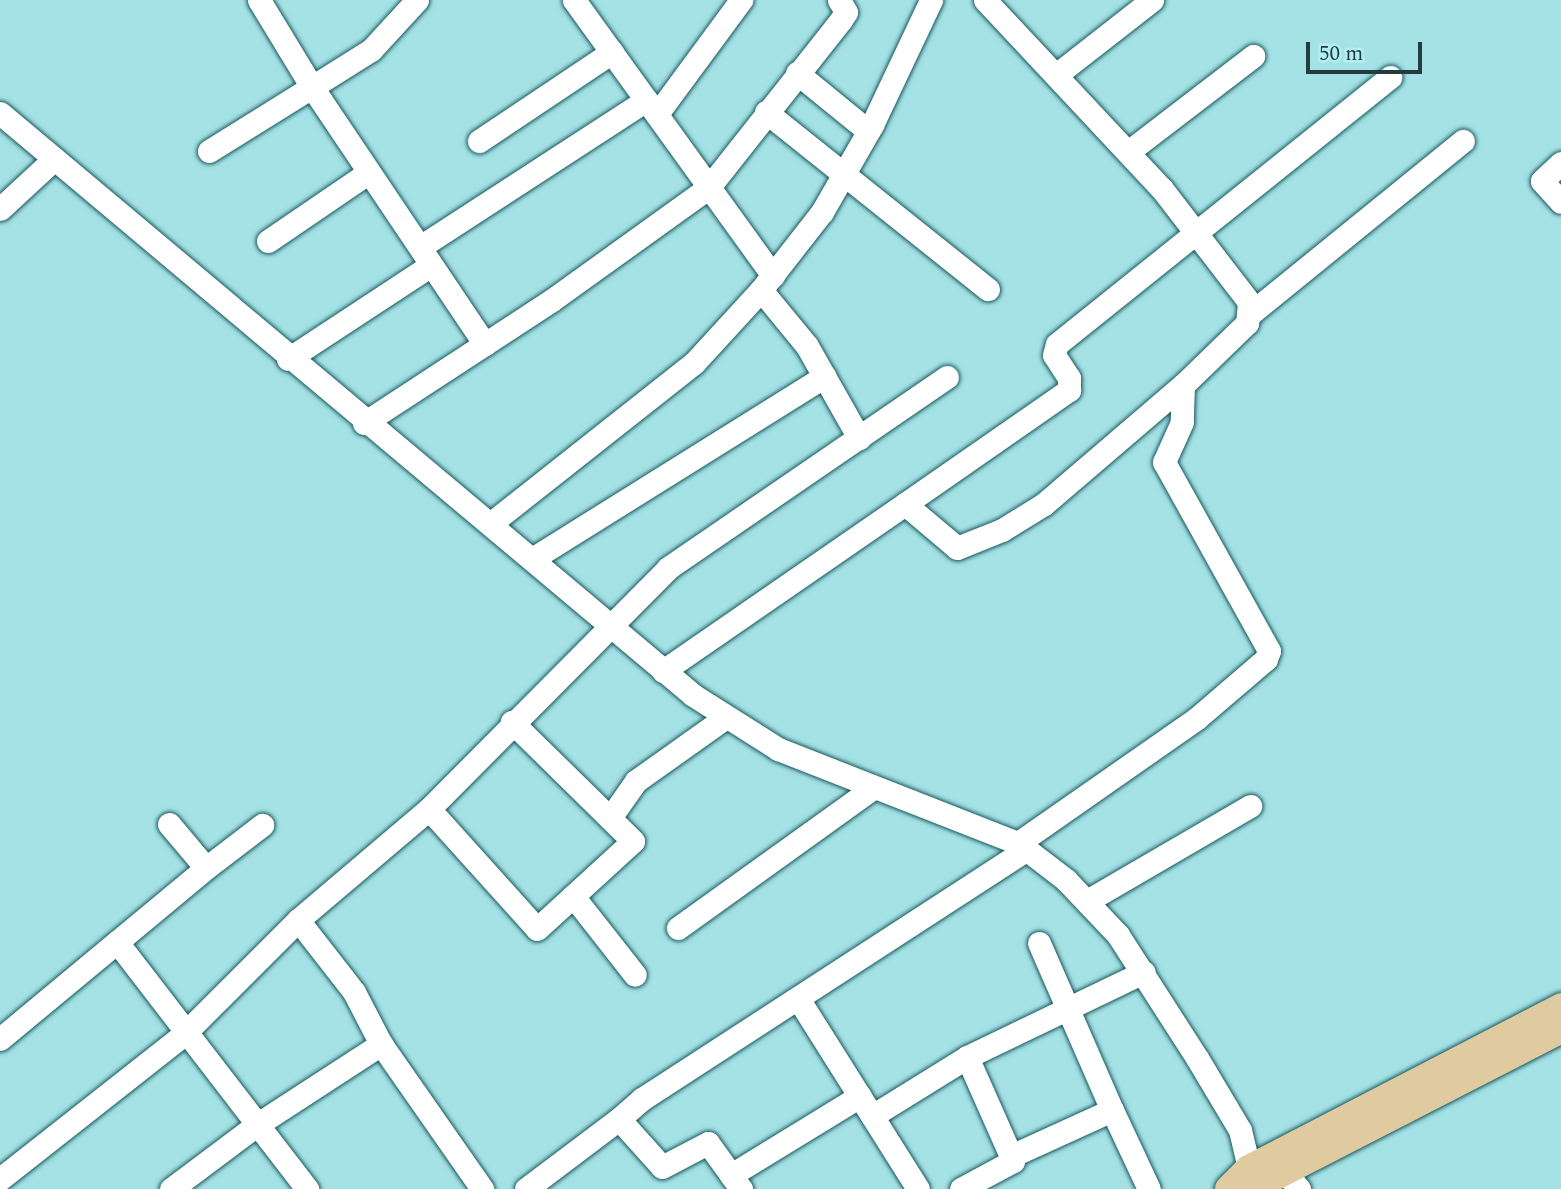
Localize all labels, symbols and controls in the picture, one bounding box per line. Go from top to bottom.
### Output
scale bar [1309,28,1424,72]
text: 50 m [1319,38,1363,70]

